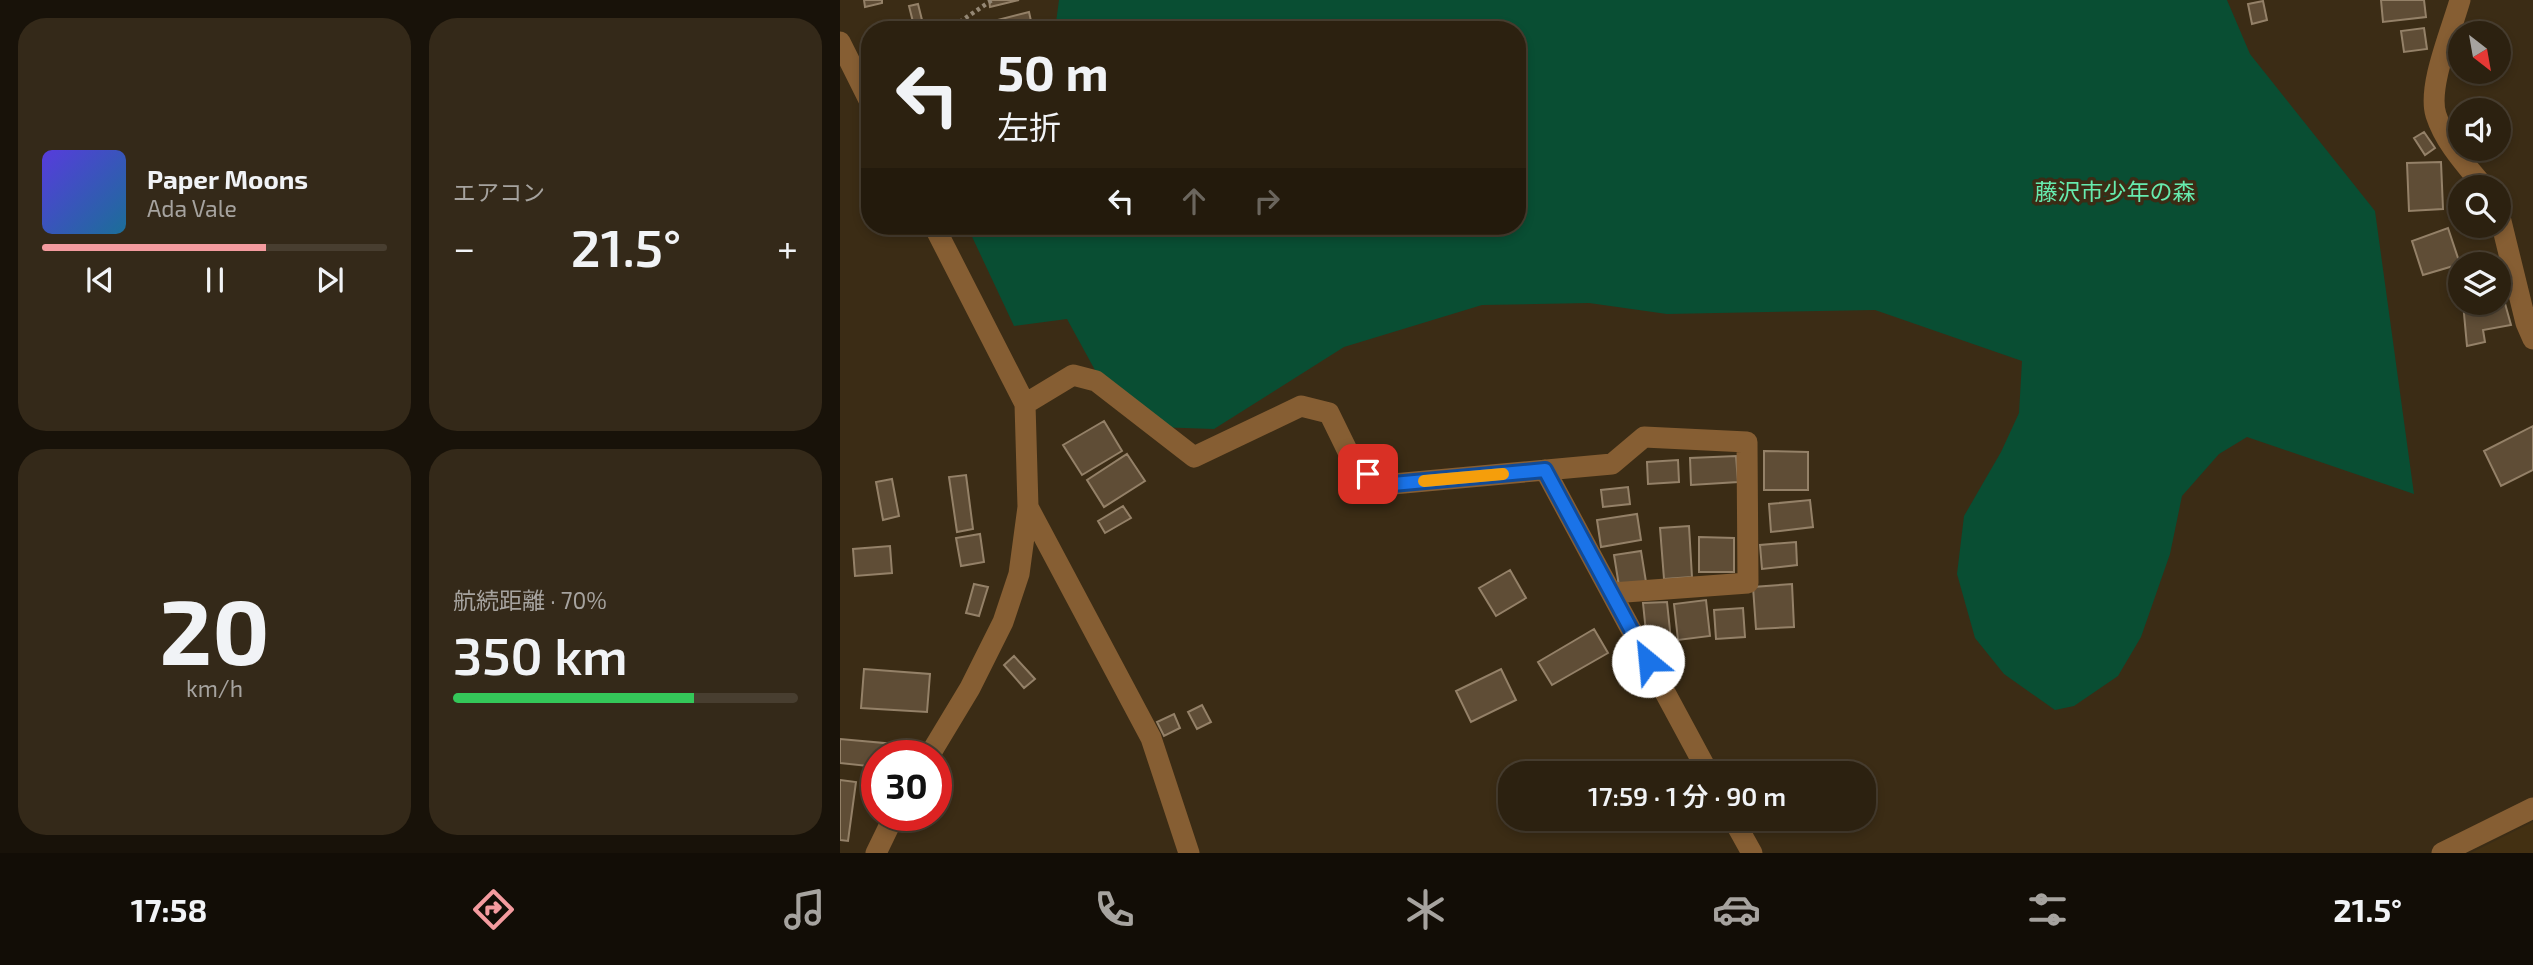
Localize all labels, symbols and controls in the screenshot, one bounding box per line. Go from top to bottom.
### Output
north arrow [2448,21,2511,84]
map controls [2448,21,2511,315]
text: 50 m [997,42,1109,101]
icon: left [882,49,973,140]
button: sound [2448,98,2511,161]
text: 左折 [997,107,1061,145]
text: Paper Moons [147,163,308,194]
button: search [2448,175,2511,238]
park label: 藤沢市少年の森 [2035,177,2196,205]
text: エアコン [453,178,545,206]
icon: left [1102,182,1140,220]
icon: ahead [1175,182,1213,220]
icon: right [1248,182,1286,220]
text: Ada Vale [147,194,237,222]
text: 21.5° [571,215,681,277]
text: − [453,224,475,270]
text: + [777,224,798,270]
button: layers [2448,252,2511,315]
icon: previous [81,261,119,299]
icon: pause [196,261,234,299]
icon: next [311,261,349,299]
pin [1338,444,1398,504]
icon: arrive [1349,455,1387,493]
text: 20 [159,574,270,683]
text: 航続距離 · 70% [453,586,607,614]
text: 350 km [453,623,628,685]
position arrow [1611,624,1685,698]
text: km/h [186,674,243,702]
speed limit sign: 30 [861,740,952,831]
text: 17:59 · 1 分 · 90 m [1588,780,1786,811]
icon: directions [469,885,518,934]
icon: music [780,885,829,934]
icon: phone [1090,885,1139,934]
icon: climate [1401,885,1450,934]
icon: car [1712,885,1761,934]
icon: filters [2023,885,2072,934]
text: 17:58 [131,890,207,928]
text: 21.5° [2333,890,2402,928]

